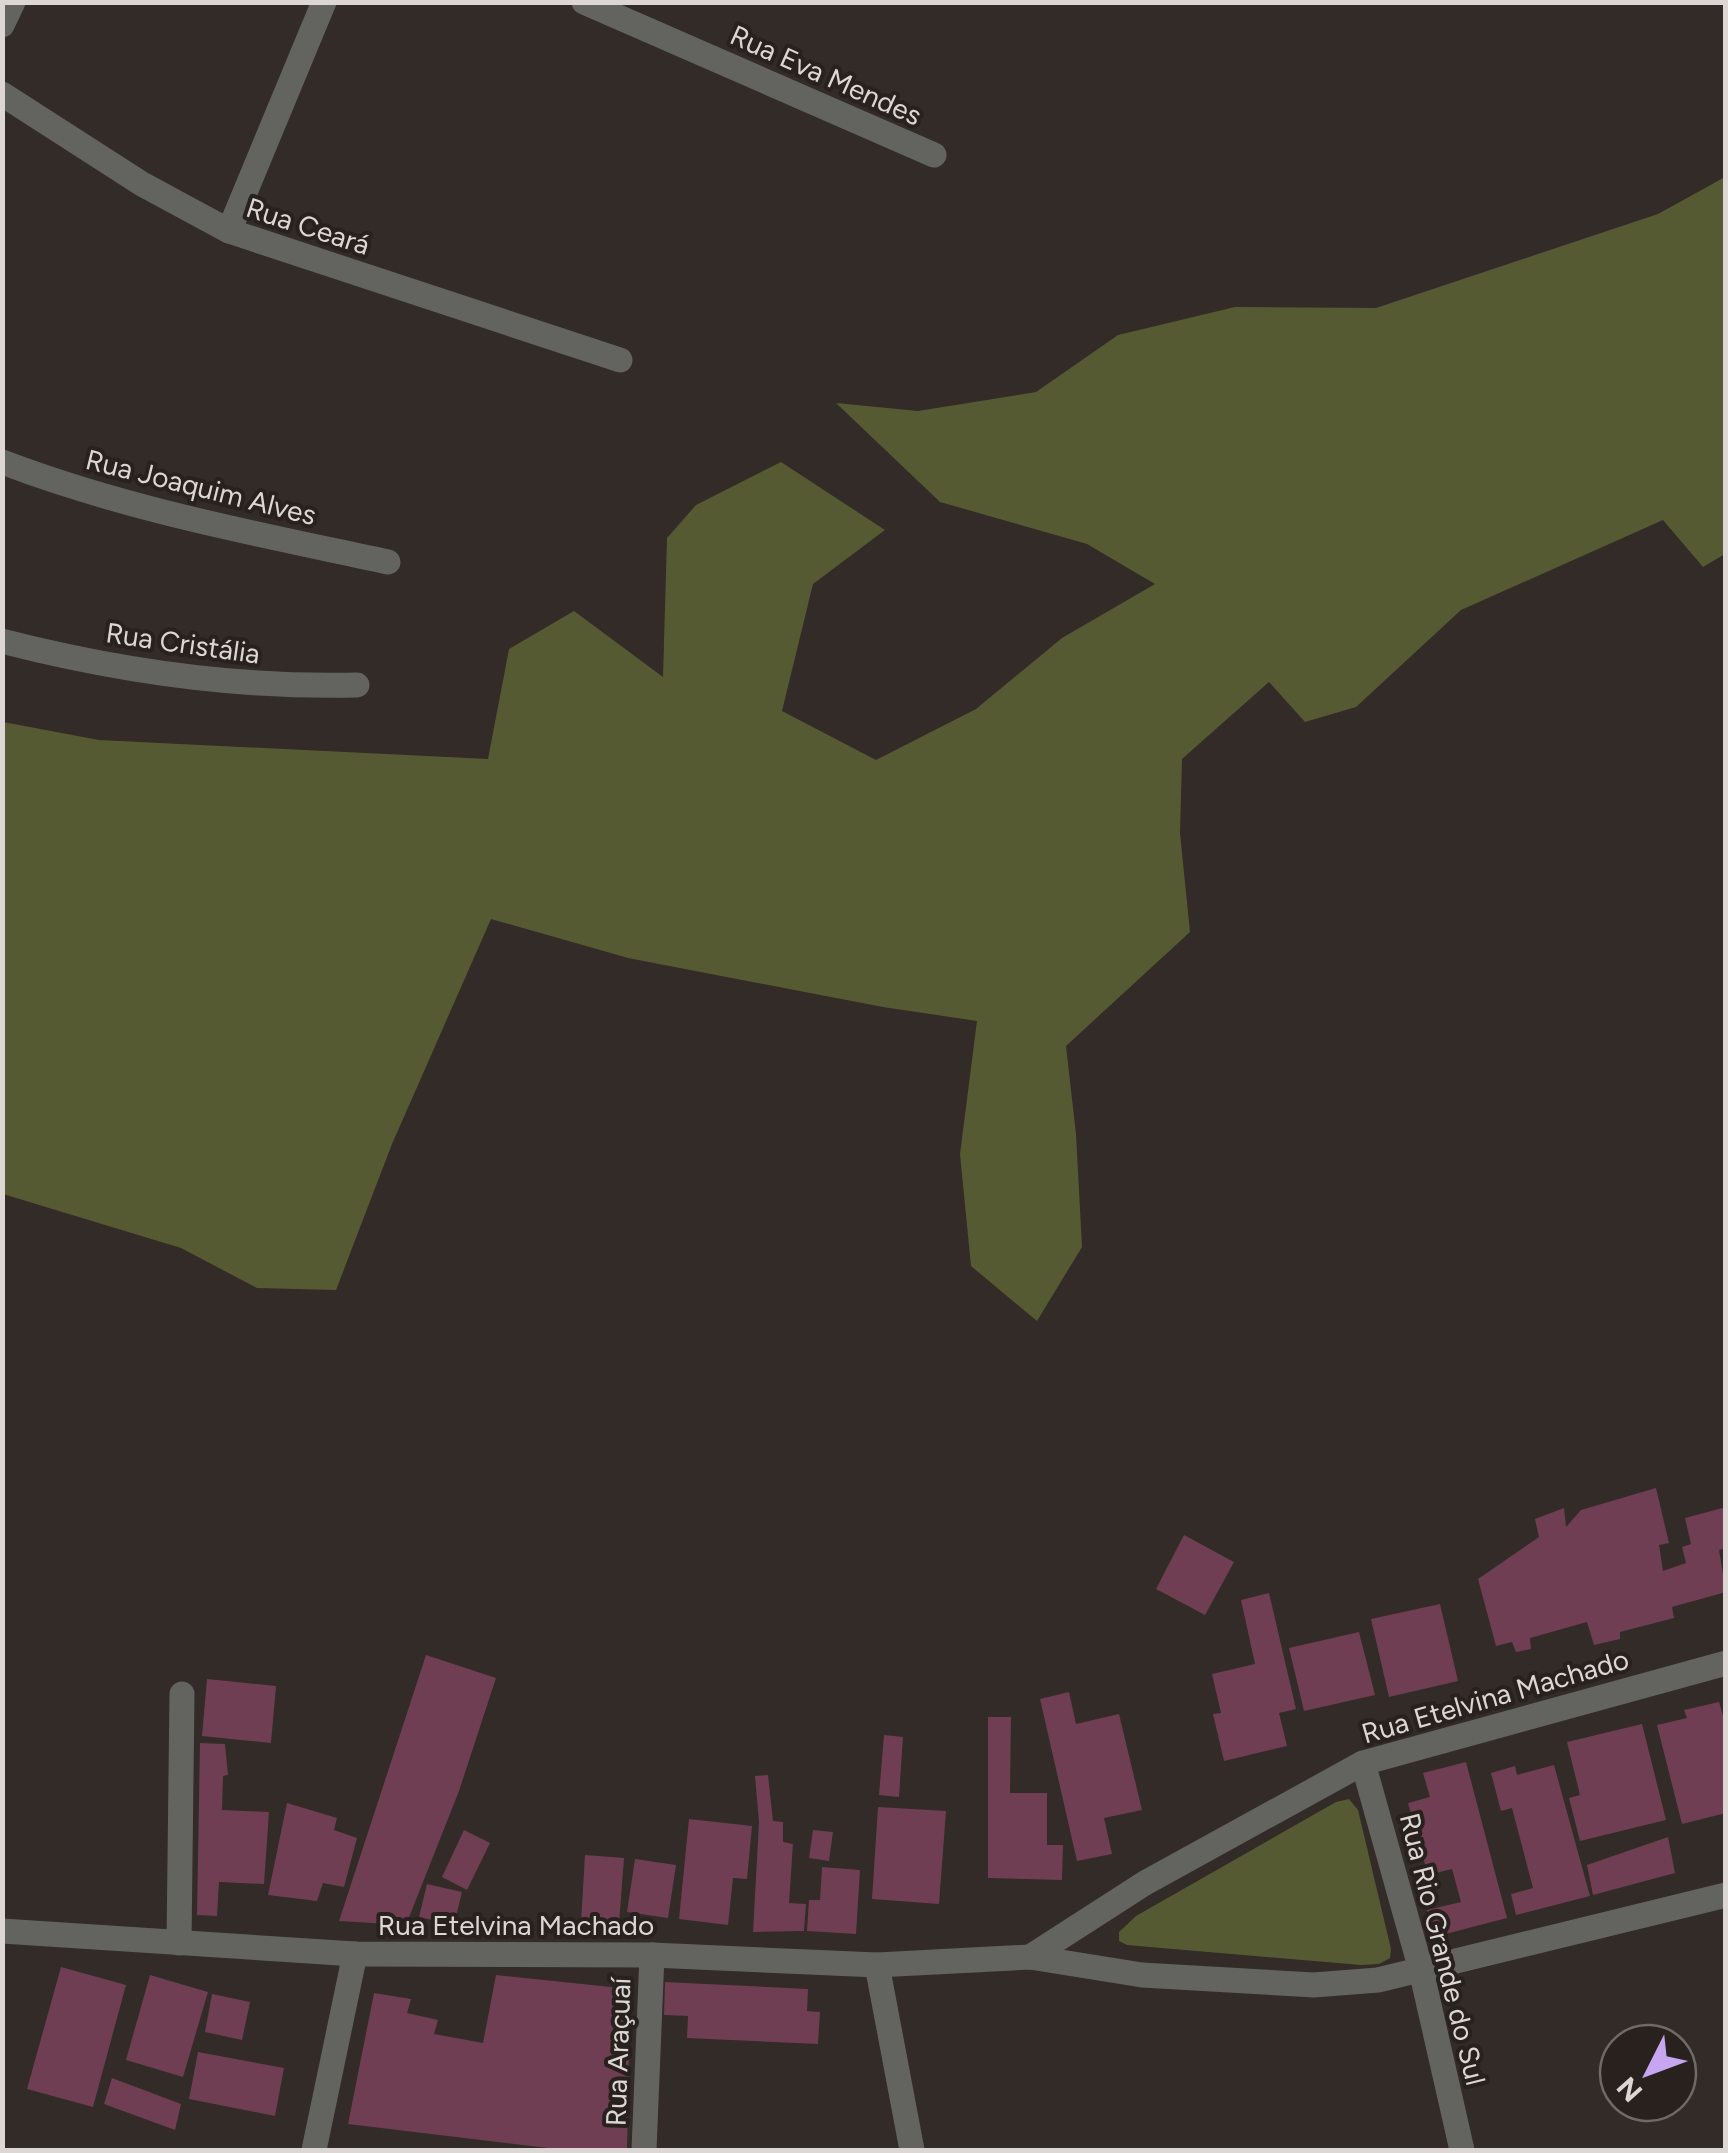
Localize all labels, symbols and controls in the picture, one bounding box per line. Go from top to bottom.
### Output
street label: Rua Eva Mendes [725,18,927,132]
street label: Rua Ceará [242,190,374,262]
street label: Rua Joaquim Alves [82,442,320,532]
street label: Rua Cristália [104,615,262,671]
street label: Rua Etelvina Machado [1357,1642,1633,1750]
street label: Rua Rio Grande do Sul [1393,1809,1493,2089]
street label: Rua Etelvina Machado [378,1908,654,1942]
street label: Rua Araçuaí [598,1976,638,2127]
north arrow [1598,2023,1698,2123]
text: N [1610,2070,1649,2109]

